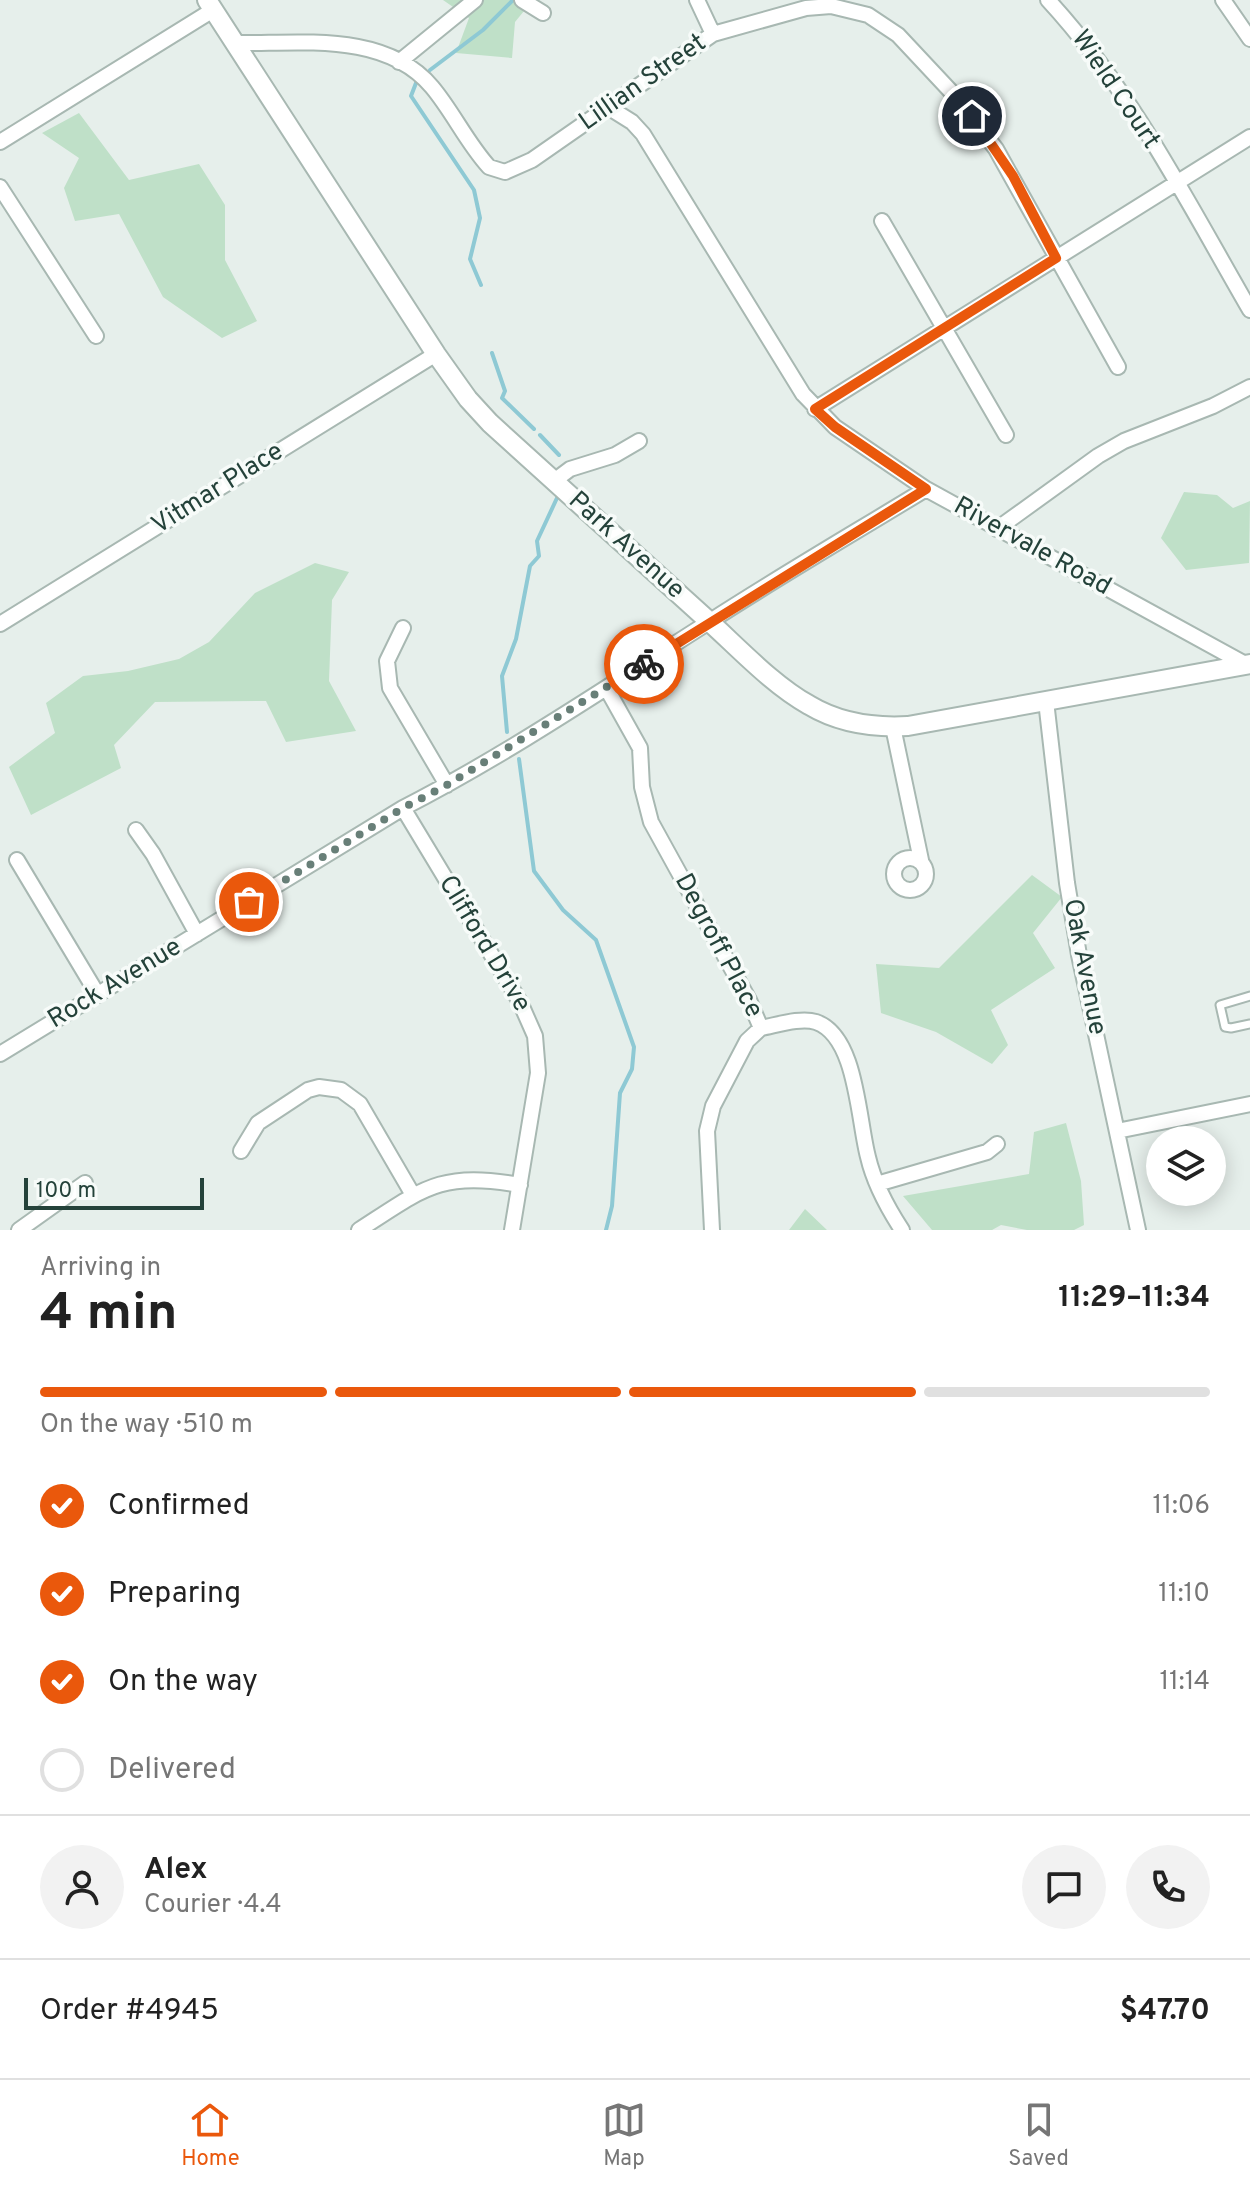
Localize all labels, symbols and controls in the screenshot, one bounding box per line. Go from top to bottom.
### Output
street label: Wield Court [1063,24,1167,156]
street label: Lillian Street [573,27,713,139]
pin [938,82,1006,150]
icon: home [950,94,994,138]
street label: Vitmar Place [146,435,290,543]
street label: Park Avenue [561,485,691,607]
street label: Rivervale Road [947,490,1117,604]
courier [604,624,684,704]
icon: bike [622,642,666,686]
pin [215,868,283,936]
street label: Degroff Place [666,868,770,1024]
street label: Clifford Drive [430,870,538,1018]
icon: bag [227,880,271,924]
street label: Oak Avenue [1055,896,1113,1038]
street label: Rock Avenue [42,931,188,1037]
map controls [1146,1126,1226,1206]
button: layers [1146,1126,1226,1206]
scale bar [24,1174,204,1210]
text: 100 m [36,1178,96,1205]
text: Arriving in [40,1252,161,1285]
text: 11:29–11:34 [1058,1280,1210,1317]
text: 4 min [40,1282,177,1348]
text: On the way · 510 m [40,1409,253,1442]
icon: check [40,1484,84,1528]
text: Confirmed [108,1488,250,1525]
text: 11:06 [1153,1490,1210,1523]
icon: check [40,1572,84,1616]
text: Preparing [108,1576,241,1613]
text: 11:10 [1158,1578,1210,1611]
icon: check [40,1660,84,1704]
text: On the way [108,1664,258,1701]
text: 11:14 [1159,1666,1210,1699]
text: Delivered [108,1752,236,1789]
button: person [40,1845,124,1929]
button: chat [1022,1845,1106,1929]
button: phone [1126,1845,1210,1929]
text: Alex [144,1852,208,1889]
text: Courier · 4.4 [144,1889,282,1922]
text: Order #4945 [40,1993,219,2030]
text: $47.70 [1120,1993,1210,2030]
tab: Home [181,2098,240,2173]
tab: Map [602,2098,646,2173]
tab: Saved [1008,2098,1069,2173]

